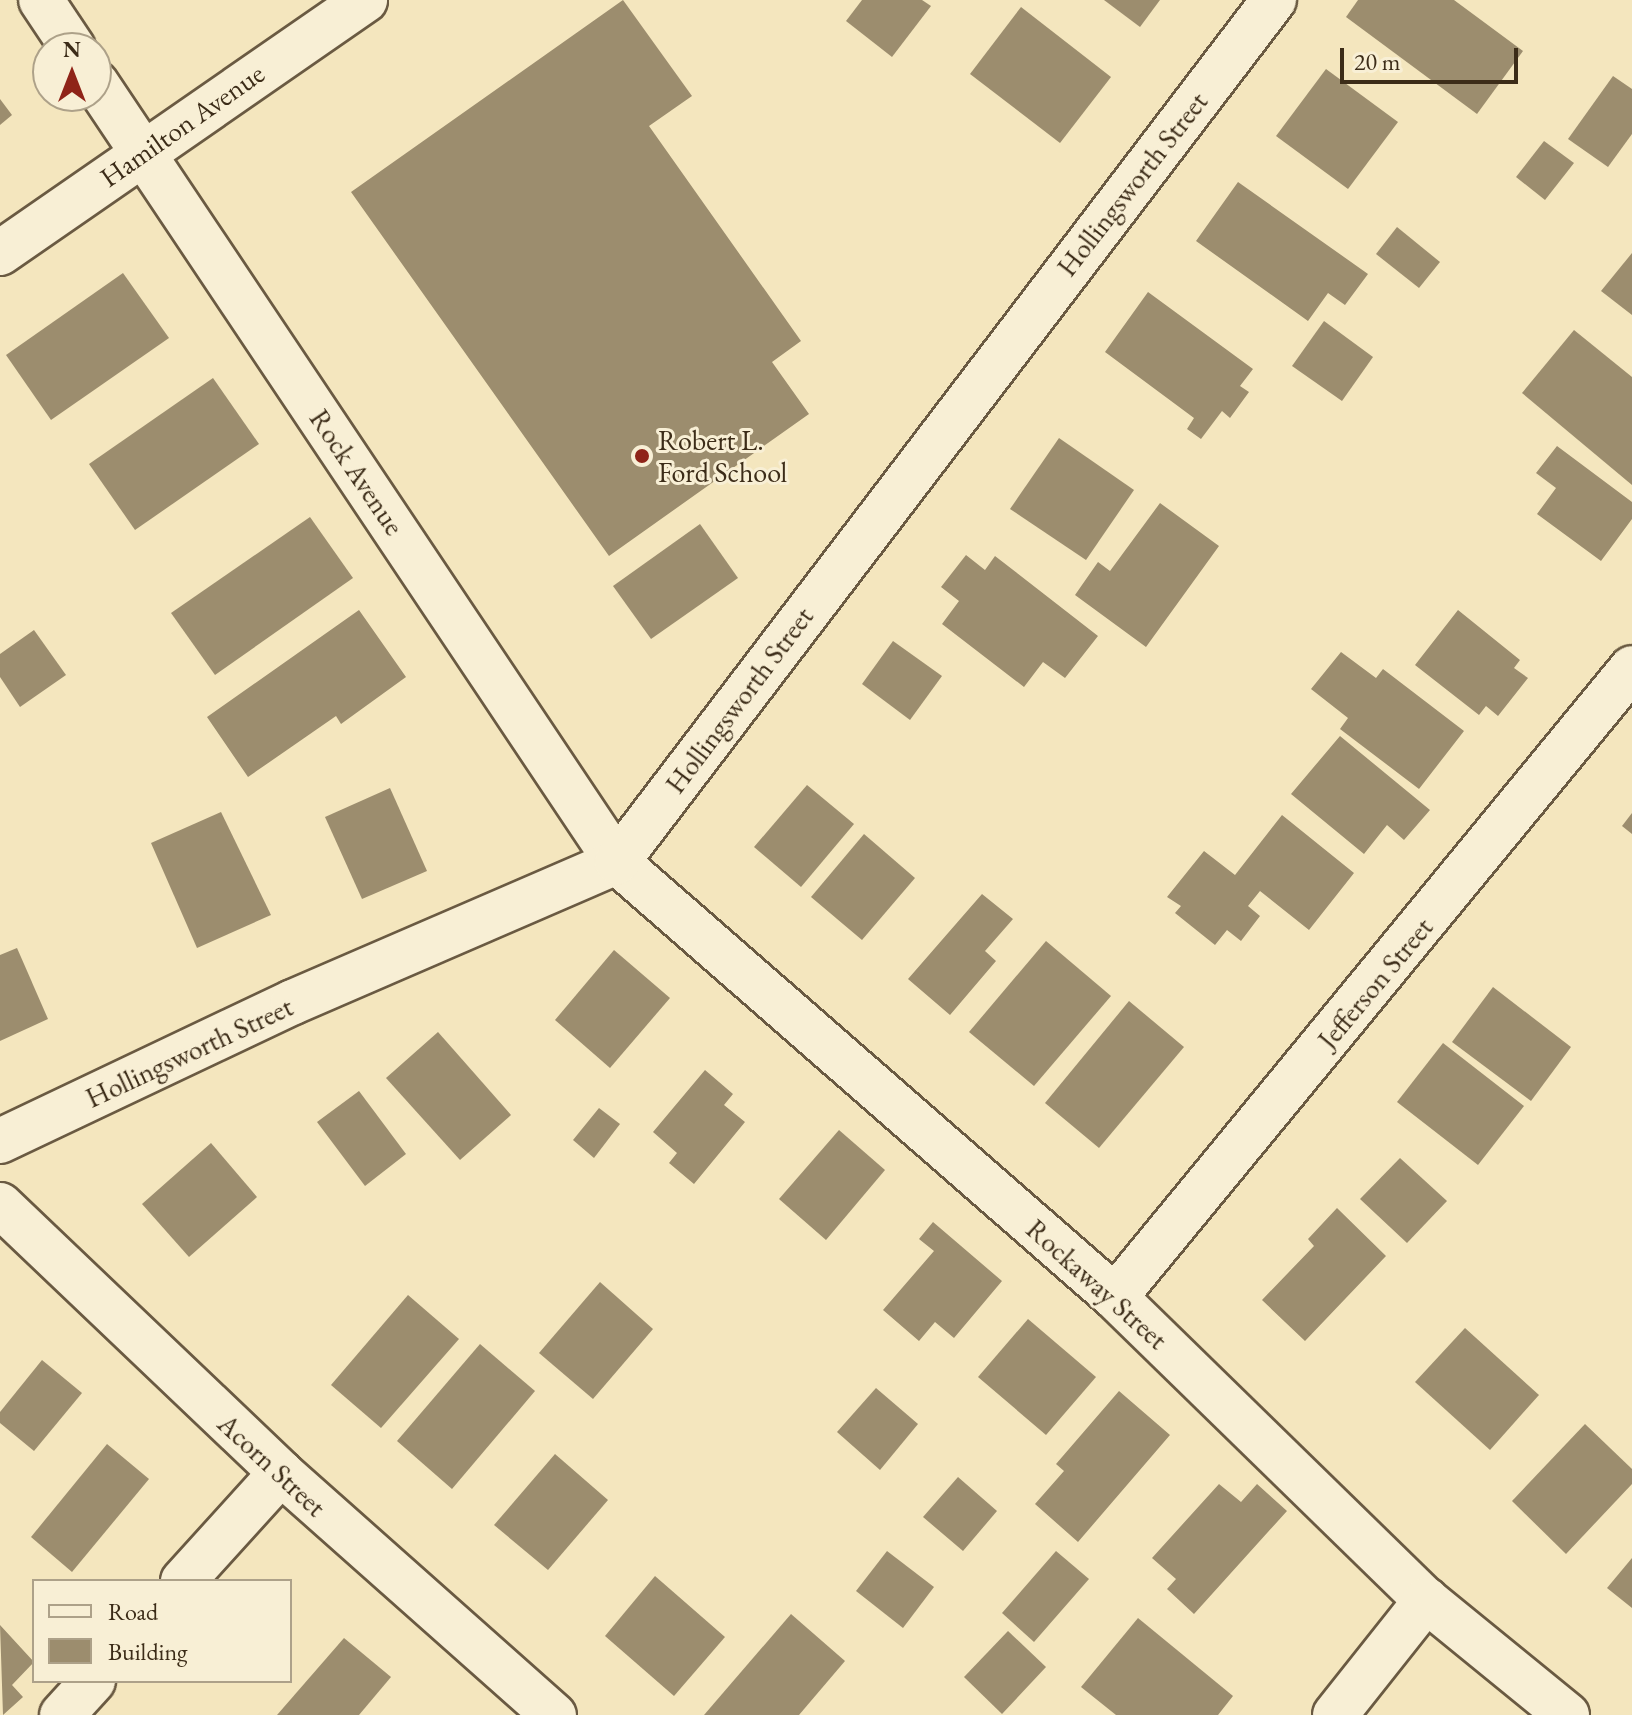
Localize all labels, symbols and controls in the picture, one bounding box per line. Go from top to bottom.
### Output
north arrow [32,32,112,112]
scale bar [1344,32,1522,82]
text: N [63,35,81,64]
text: 20 m [1354,46,1401,77]
street label: Hamilton Avenue [93,56,271,194]
street label: Hollingsworth Street [1050,85,1214,283]
street label: Rock Avenue [303,403,411,541]
place label: Robert L. Ford School [658,423,787,489]
marker: Robert L. Ford School [633,447,651,465]
street label: Hollingsworth Street [658,600,820,800]
street label: Jefferson Street [1310,911,1440,1055]
street label: Hollingsworth Street [80,989,298,1115]
street label: Rockaway Street [1020,1212,1174,1356]
street label: Acorn Street [211,1407,333,1523]
legend [32,1579,292,1683]
text: Road [108,1596,158,1627]
text: Building [108,1636,188,1667]

